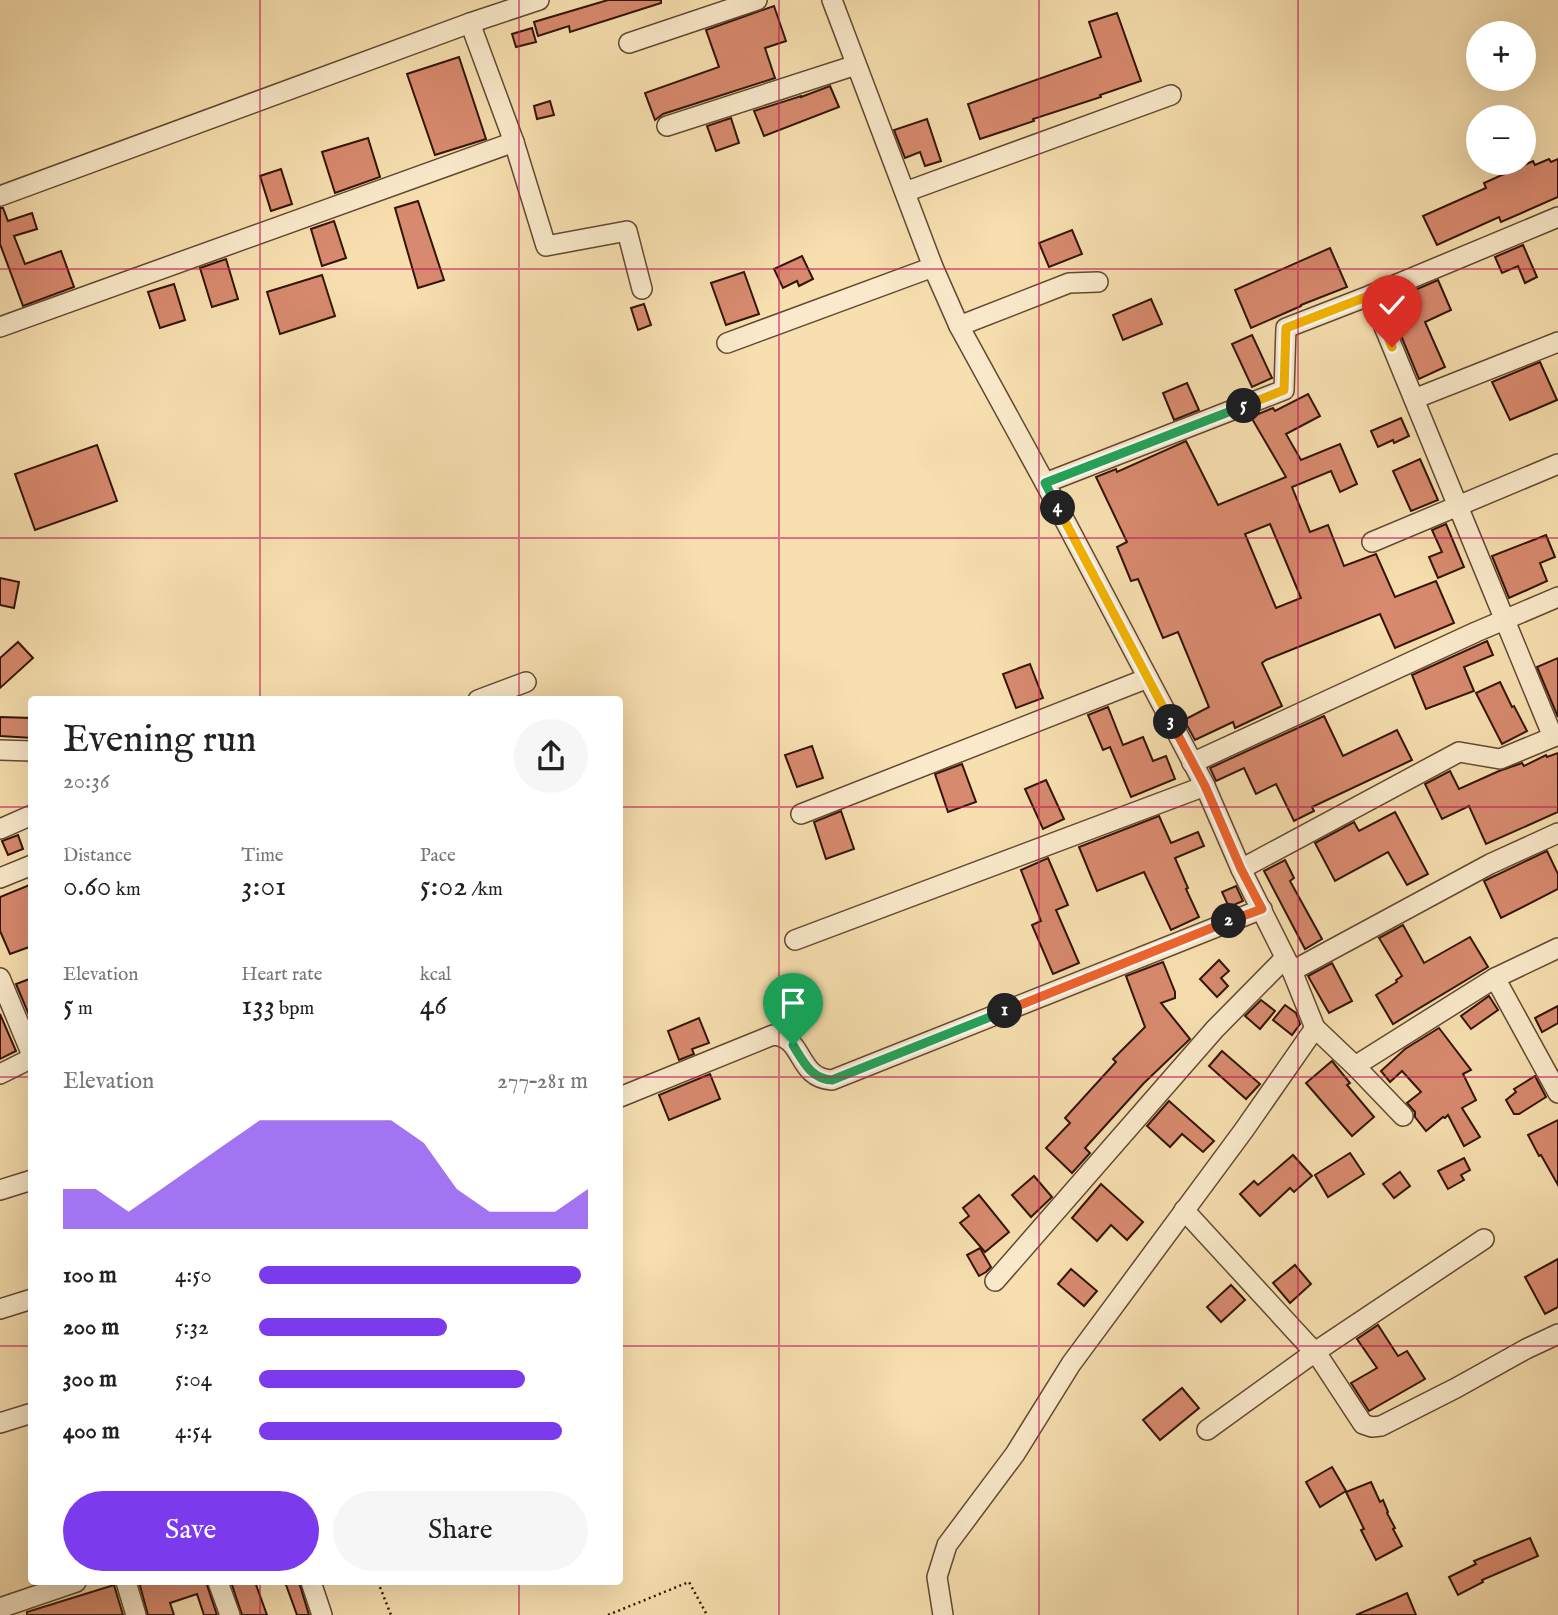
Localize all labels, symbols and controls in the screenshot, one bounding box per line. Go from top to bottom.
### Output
map controls [1466,21,1536,175]
button: + [1466,21,1536,91]
button: − [1466,105,1536,175]
pin [1362,275,1422,347]
icon: check [1373,286,1411,324]
pin: 5 [1226,388,1262,424]
text: 5 [1240,393,1247,417]
pin: 4 [1040,490,1076,526]
text: 4 [1053,495,1062,519]
pin: 3 [1154,704,1188,740]
text: 3 [1167,709,1174,733]
text: Evening run [63,717,257,765]
button: share [514,719,588,793]
text: 20:36 [63,767,109,796]
text: Distance [63,844,132,868]
text: Time [241,844,284,868]
text: Pace [420,844,456,868]
text: 0.60 [63,868,112,906]
text: 3:01 [241,868,286,906]
text: 5:02 [420,868,467,906]
text: km [112,878,141,902]
text: /km [467,878,503,902]
pin: 2 [1212,904,1246,939]
text: 2 [1224,908,1233,932]
text: Elevation [63,963,138,987]
text: Heart rate [241,963,322,987]
text: kcal [420,963,451,987]
pin [763,973,823,1045]
icon: arrive [774,984,812,1022]
text: 5 [63,987,74,1025]
text: 133 [241,987,275,1025]
text: 46 [420,987,447,1025]
pin: 1 [988,993,1023,1028]
text: m [74,997,93,1021]
text: bpm [275,997,314,1021]
text: 1 [1001,998,1008,1022]
text: Elevation [63,1067,154,1096]
text: 277–281 m [497,1067,588,1096]
text: 100 m [63,1261,117,1290]
text: 4:50 [175,1261,212,1290]
text: 200 m [63,1313,119,1342]
text: 5:32 [175,1313,209,1342]
text: 300 m [63,1365,117,1394]
text: 5:04 [175,1365,212,1394]
text: 400 m [63,1417,120,1446]
text: 4:54 [175,1417,212,1446]
button: Save [63,1491,319,1571]
button: Share [333,1491,588,1571]

